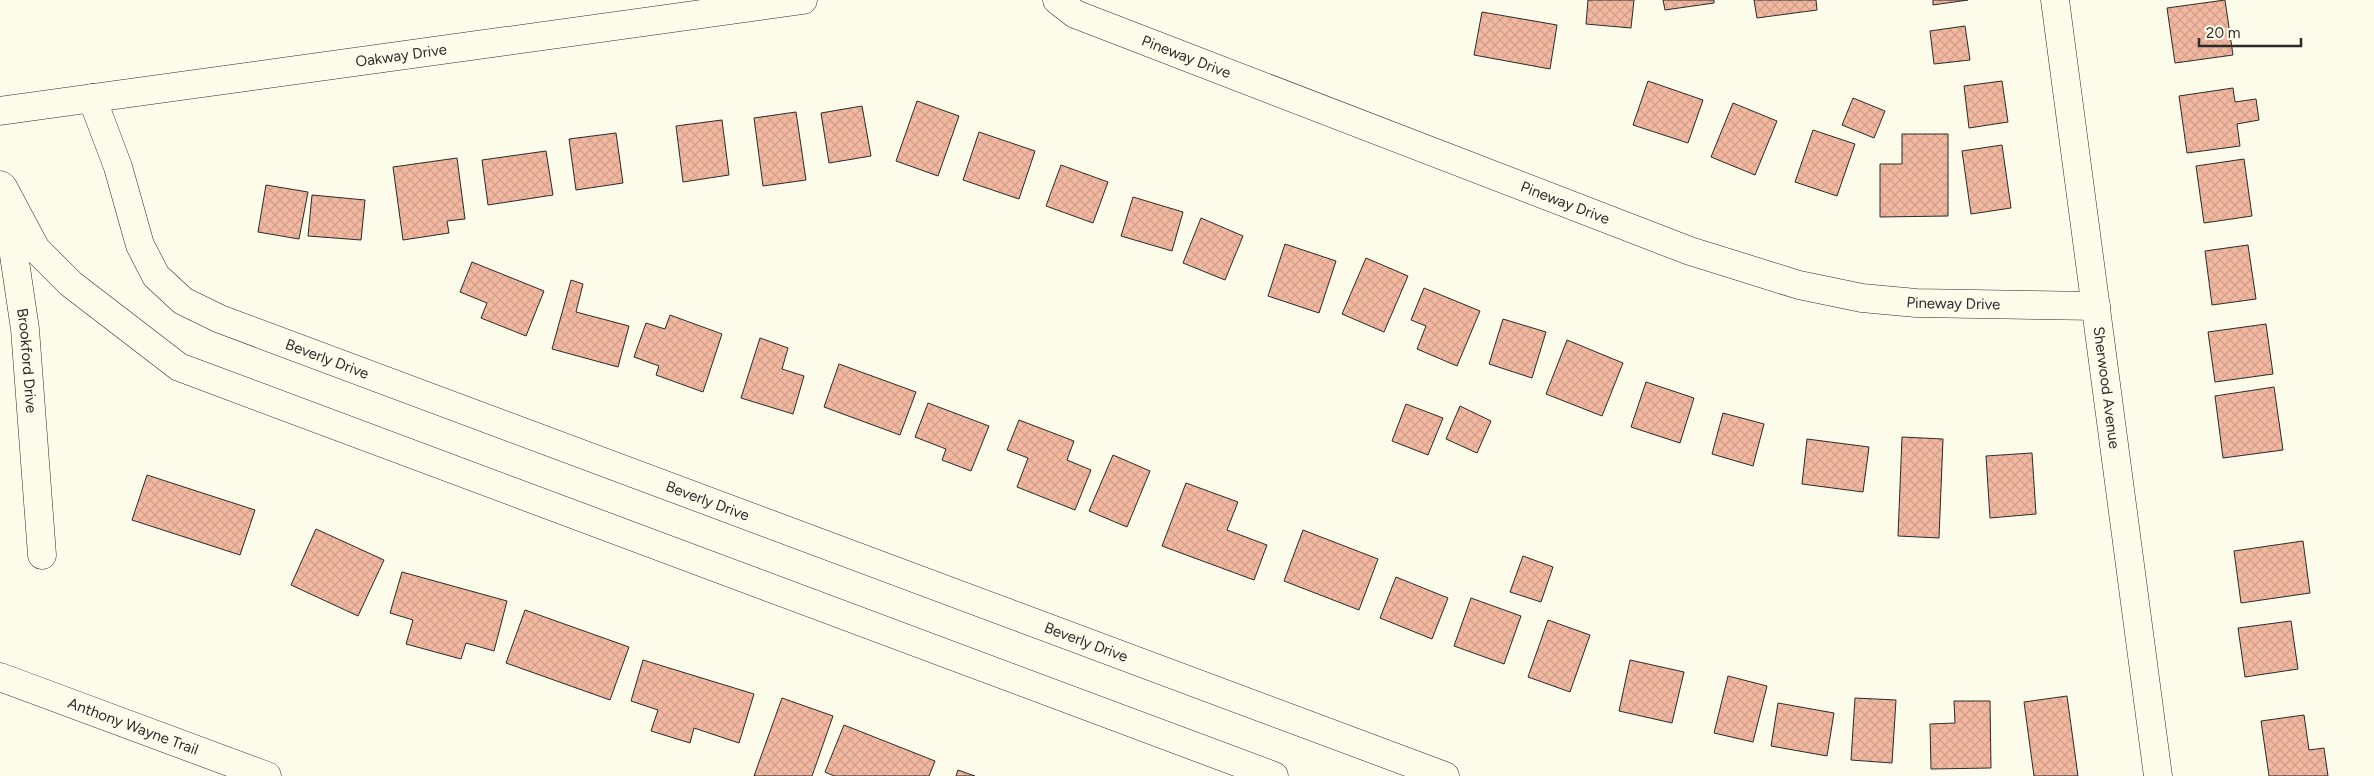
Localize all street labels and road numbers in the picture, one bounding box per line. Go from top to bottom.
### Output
street label: Pineway Drive [1139,32,1233,82]
street label: Oakway Drive [354,40,448,71]
street label: Pineway Drive [1518,178,1612,228]
street label: Pineway Drive [1906,293,2001,313]
street label: Brookford Drive [13,307,40,414]
street label: Sherwood Avenue [2089,325,2123,450]
street label: Beverly Drive [283,335,371,383]
street label: Beverly Drive [663,477,752,525]
street label: Beverly Drive [1042,618,1130,666]
street label: Anthony Wayne Trail [65,694,201,759]

